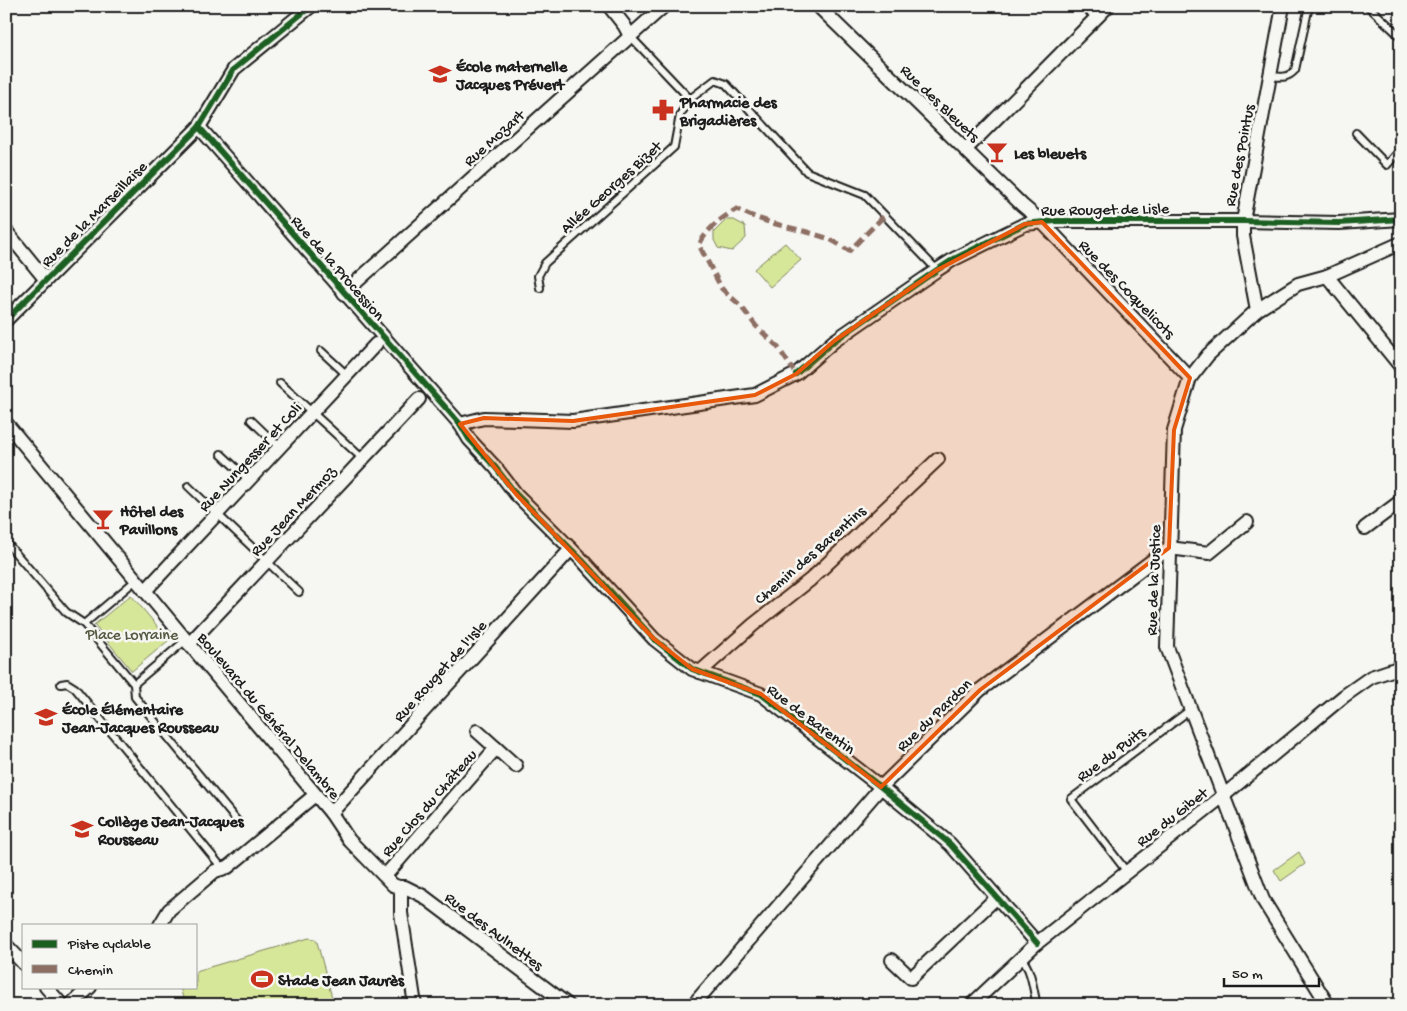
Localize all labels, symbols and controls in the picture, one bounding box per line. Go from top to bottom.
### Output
place label: École maternelle Jacques Prévert [455,58,568,96]
school or university icon: École maternelle Jacques Prévert [427,61,453,87]
street label: Rue des Bleuets [895,62,983,148]
place label: Pharmacie des Brigadières [679,95,778,132]
pharmacy icon: Pharmacie des Brigadières [650,97,676,123]
street label: Rue des Pointus [1222,102,1261,208]
street label: Rue Mozart [461,106,531,172]
street label: Allée Georges Bizet [558,137,668,239]
bar icon: Les bleuets [984,139,1010,165]
place label: Les bleuets [1014,146,1087,165]
street label: Rue de la Marseillaise [38,158,153,273]
street label: Rue Rouget de Lisle [1041,201,1170,222]
street label: Rue de la Procession [285,213,387,326]
street label: Rue des Coquelicots [1073,237,1178,345]
street label: Rue Nungesser et Coli [196,400,307,517]
street label: Rue Jean Mermoz [248,463,342,562]
street label: Chemin des Barentins [752,502,872,610]
place label: Hôtel des Pavillons [119,504,184,541]
bar icon: Hôtel des Pavillons [90,506,116,532]
street label: Rue de la Justice [1144,524,1167,636]
street label: Rue Rouget de l'Isle [391,617,493,727]
park label: Place Lorraine [85,627,179,646]
street label: Boulevard du Général Delambre [191,629,343,805]
street label: Rue du Pardon [894,676,977,757]
street label: Rue de Barentin [762,681,858,760]
place label: École Élémentaire Jean-Jacques Rousseau [61,701,219,739]
school or university icon: École Élémentaire Jean-Jacques Rousseau [33,704,59,730]
street label: Rue du Puits [1074,723,1151,788]
street label: Rue Clos du Château [379,746,483,862]
street label: Rue du Gibet [1134,784,1214,853]
place label: Collège Jean-Jacques Rousseau [97,814,245,851]
school or university icon: Collège Jean-Jacques Rousseau [69,816,95,842]
street label: Rue des Aulnettes [440,889,547,977]
legend [22,924,198,988]
text: Piste cyclable [67,936,151,954]
scale bar [1224,956,1320,988]
text: Chemin [68,962,113,980]
sports icon: Stade Jean Jaurès [249,966,275,992]
text: 50 m [1232,966,1263,984]
place label: Stade Jean Jaurès [278,973,405,992]

